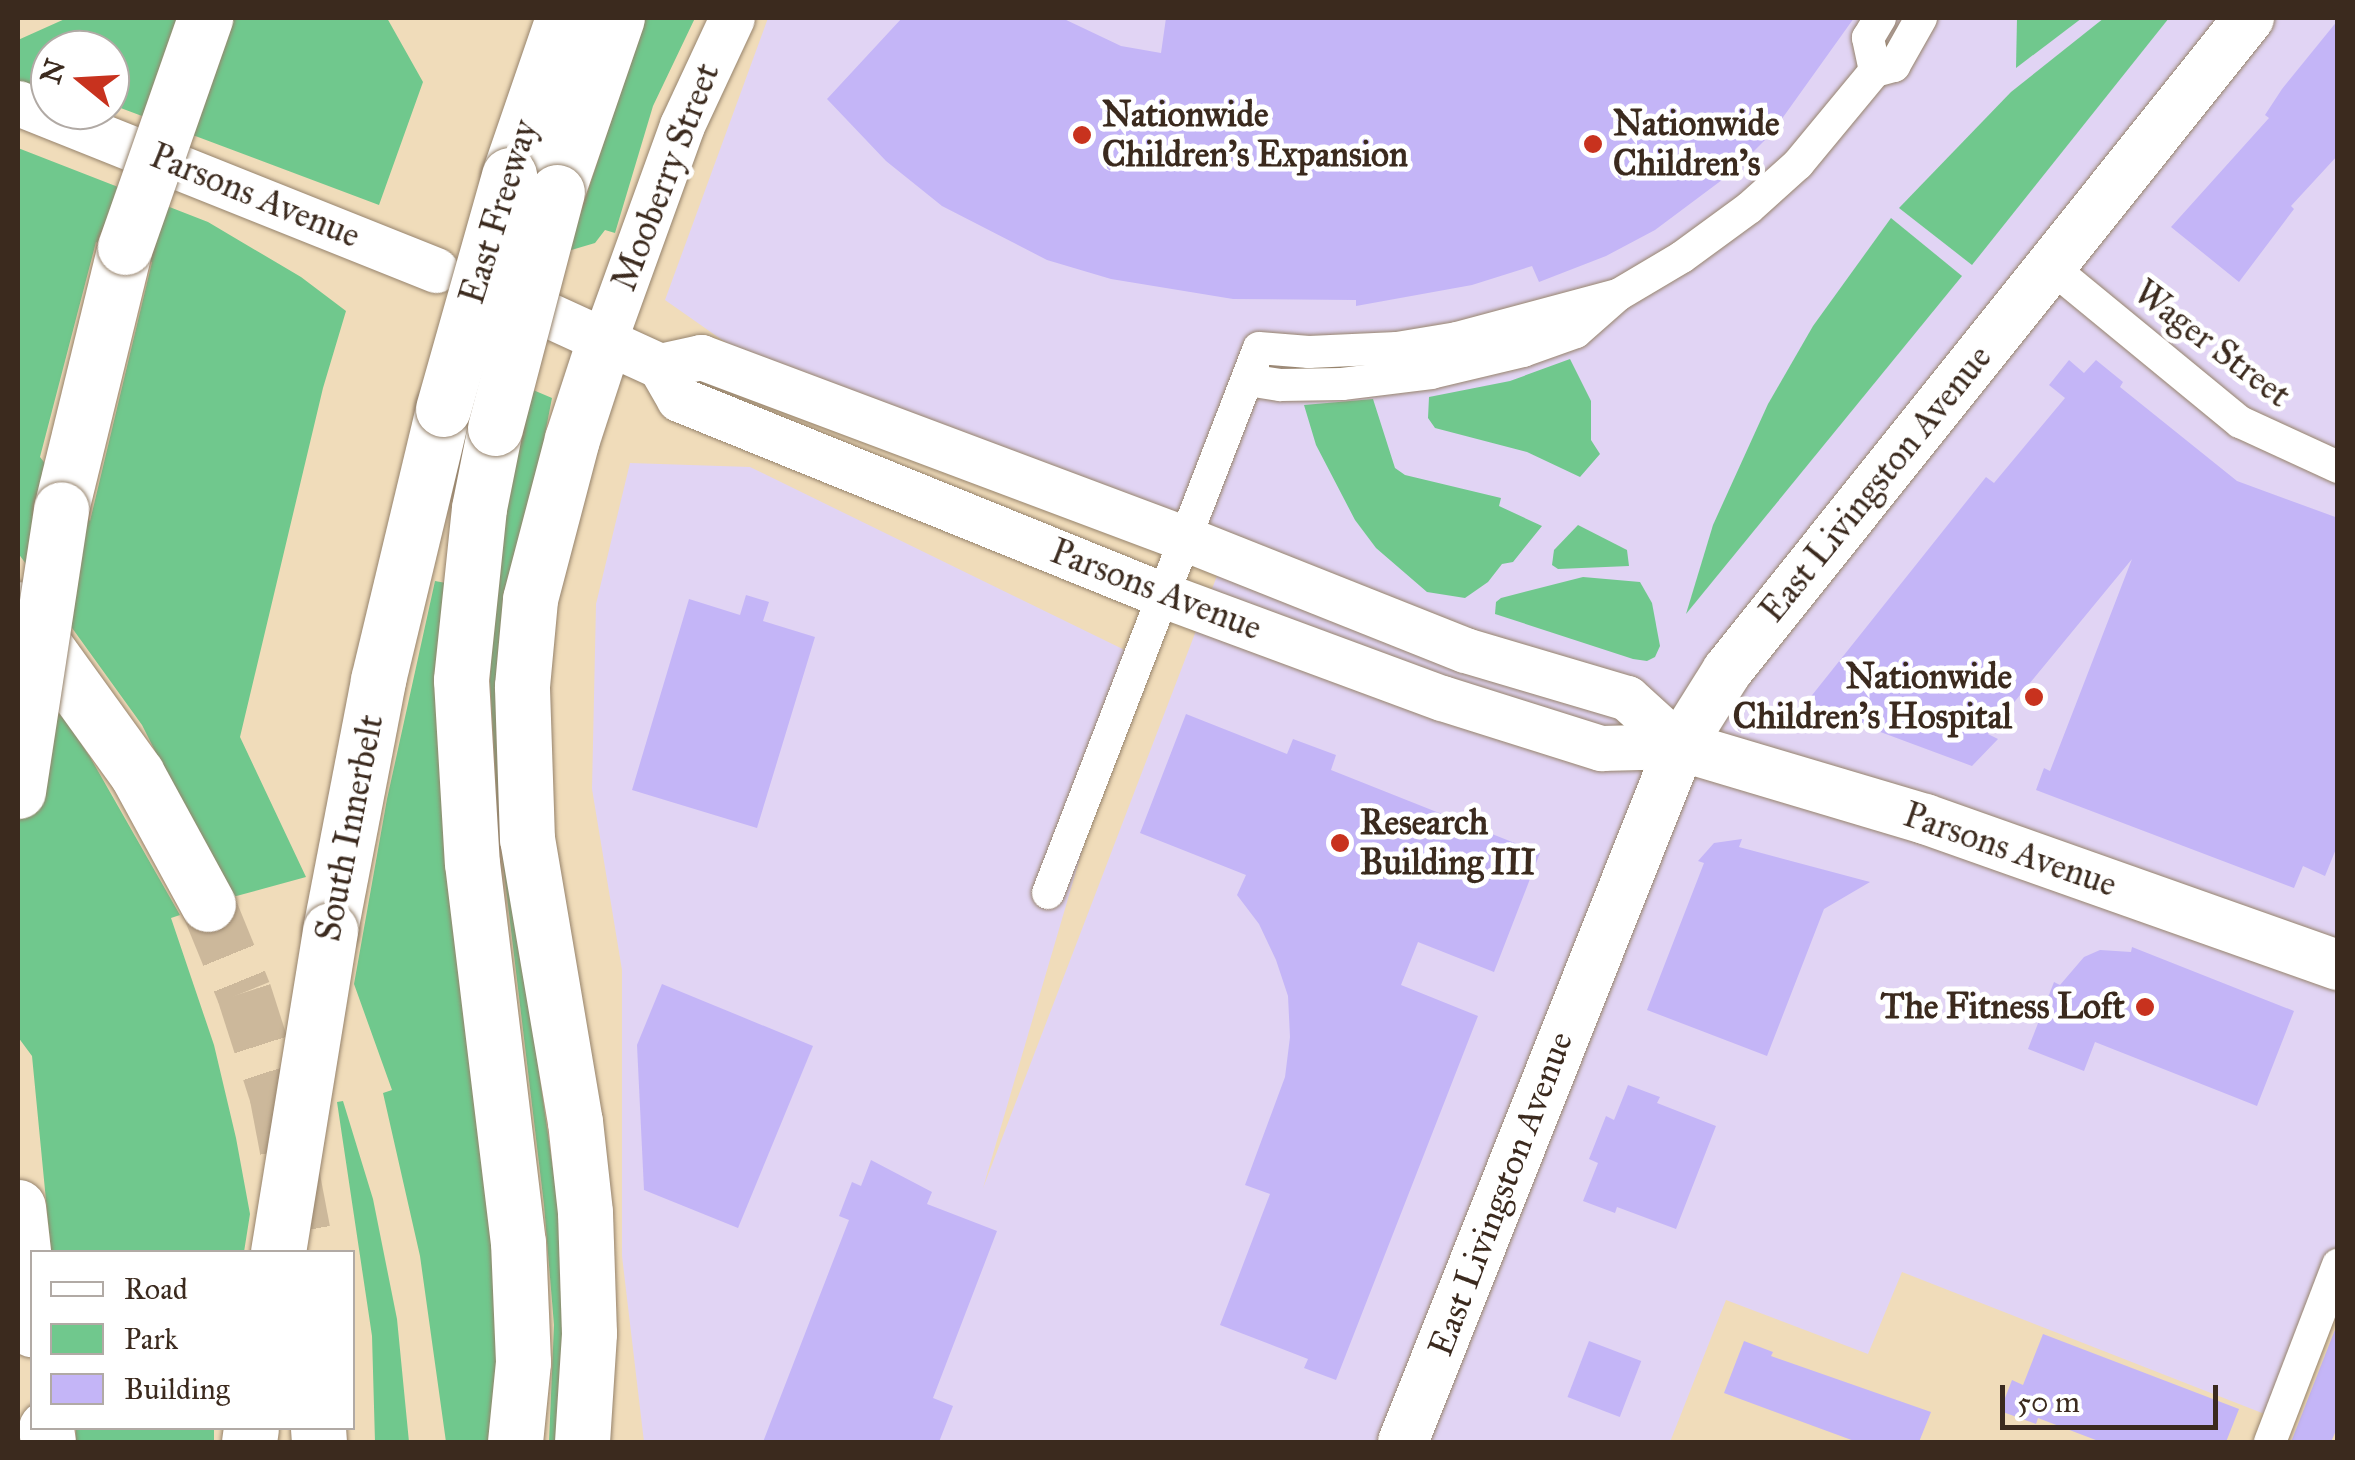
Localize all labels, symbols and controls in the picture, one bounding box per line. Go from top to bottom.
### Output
north arrow [30,30,130,130]
text: N [33,54,73,88]
street label: Mooberry Street [603,57,729,297]
place label: Nationwide Children's Expansion [1102,94,1408,176]
place label: Nationwide Children's [1613,103,1780,185]
street label: East Freeway [451,115,547,309]
marker: Nationwide Children's Expansion [1071,124,1093,146]
marker: Nationwide Children's [1582,133,1604,155]
street label: Parsons Avenue [144,135,366,257]
street label: Wager Street [2126,272,2298,416]
street label: East Livingston Avenue [1751,337,2001,631]
street label: Parsons Avenue [1045,531,1267,649]
place label: Nationwide Children's Hospital [1733,656,2012,738]
marker: Nationwide Children's Hospital [2021,684,2047,710]
street label: South Innerbelt [307,711,393,945]
street label: Parsons Avenue [1898,794,2122,906]
place label: Research Building III [1360,802,1536,884]
marker: Research Building III [1329,832,1351,854]
place label: The Fitness Loft [1880,986,2125,1028]
marker: The Fitness Loft [2134,996,2156,1018]
street label: East Livingston Avenue [1420,1026,1582,1362]
legend [30,1250,355,1430]
text: Road [124,1271,188,1307]
text: Park [124,1321,178,1357]
scale bar [2005,1365,2222,1427]
text: Building [124,1371,230,1407]
text: 50 m [2017,1384,2080,1420]

